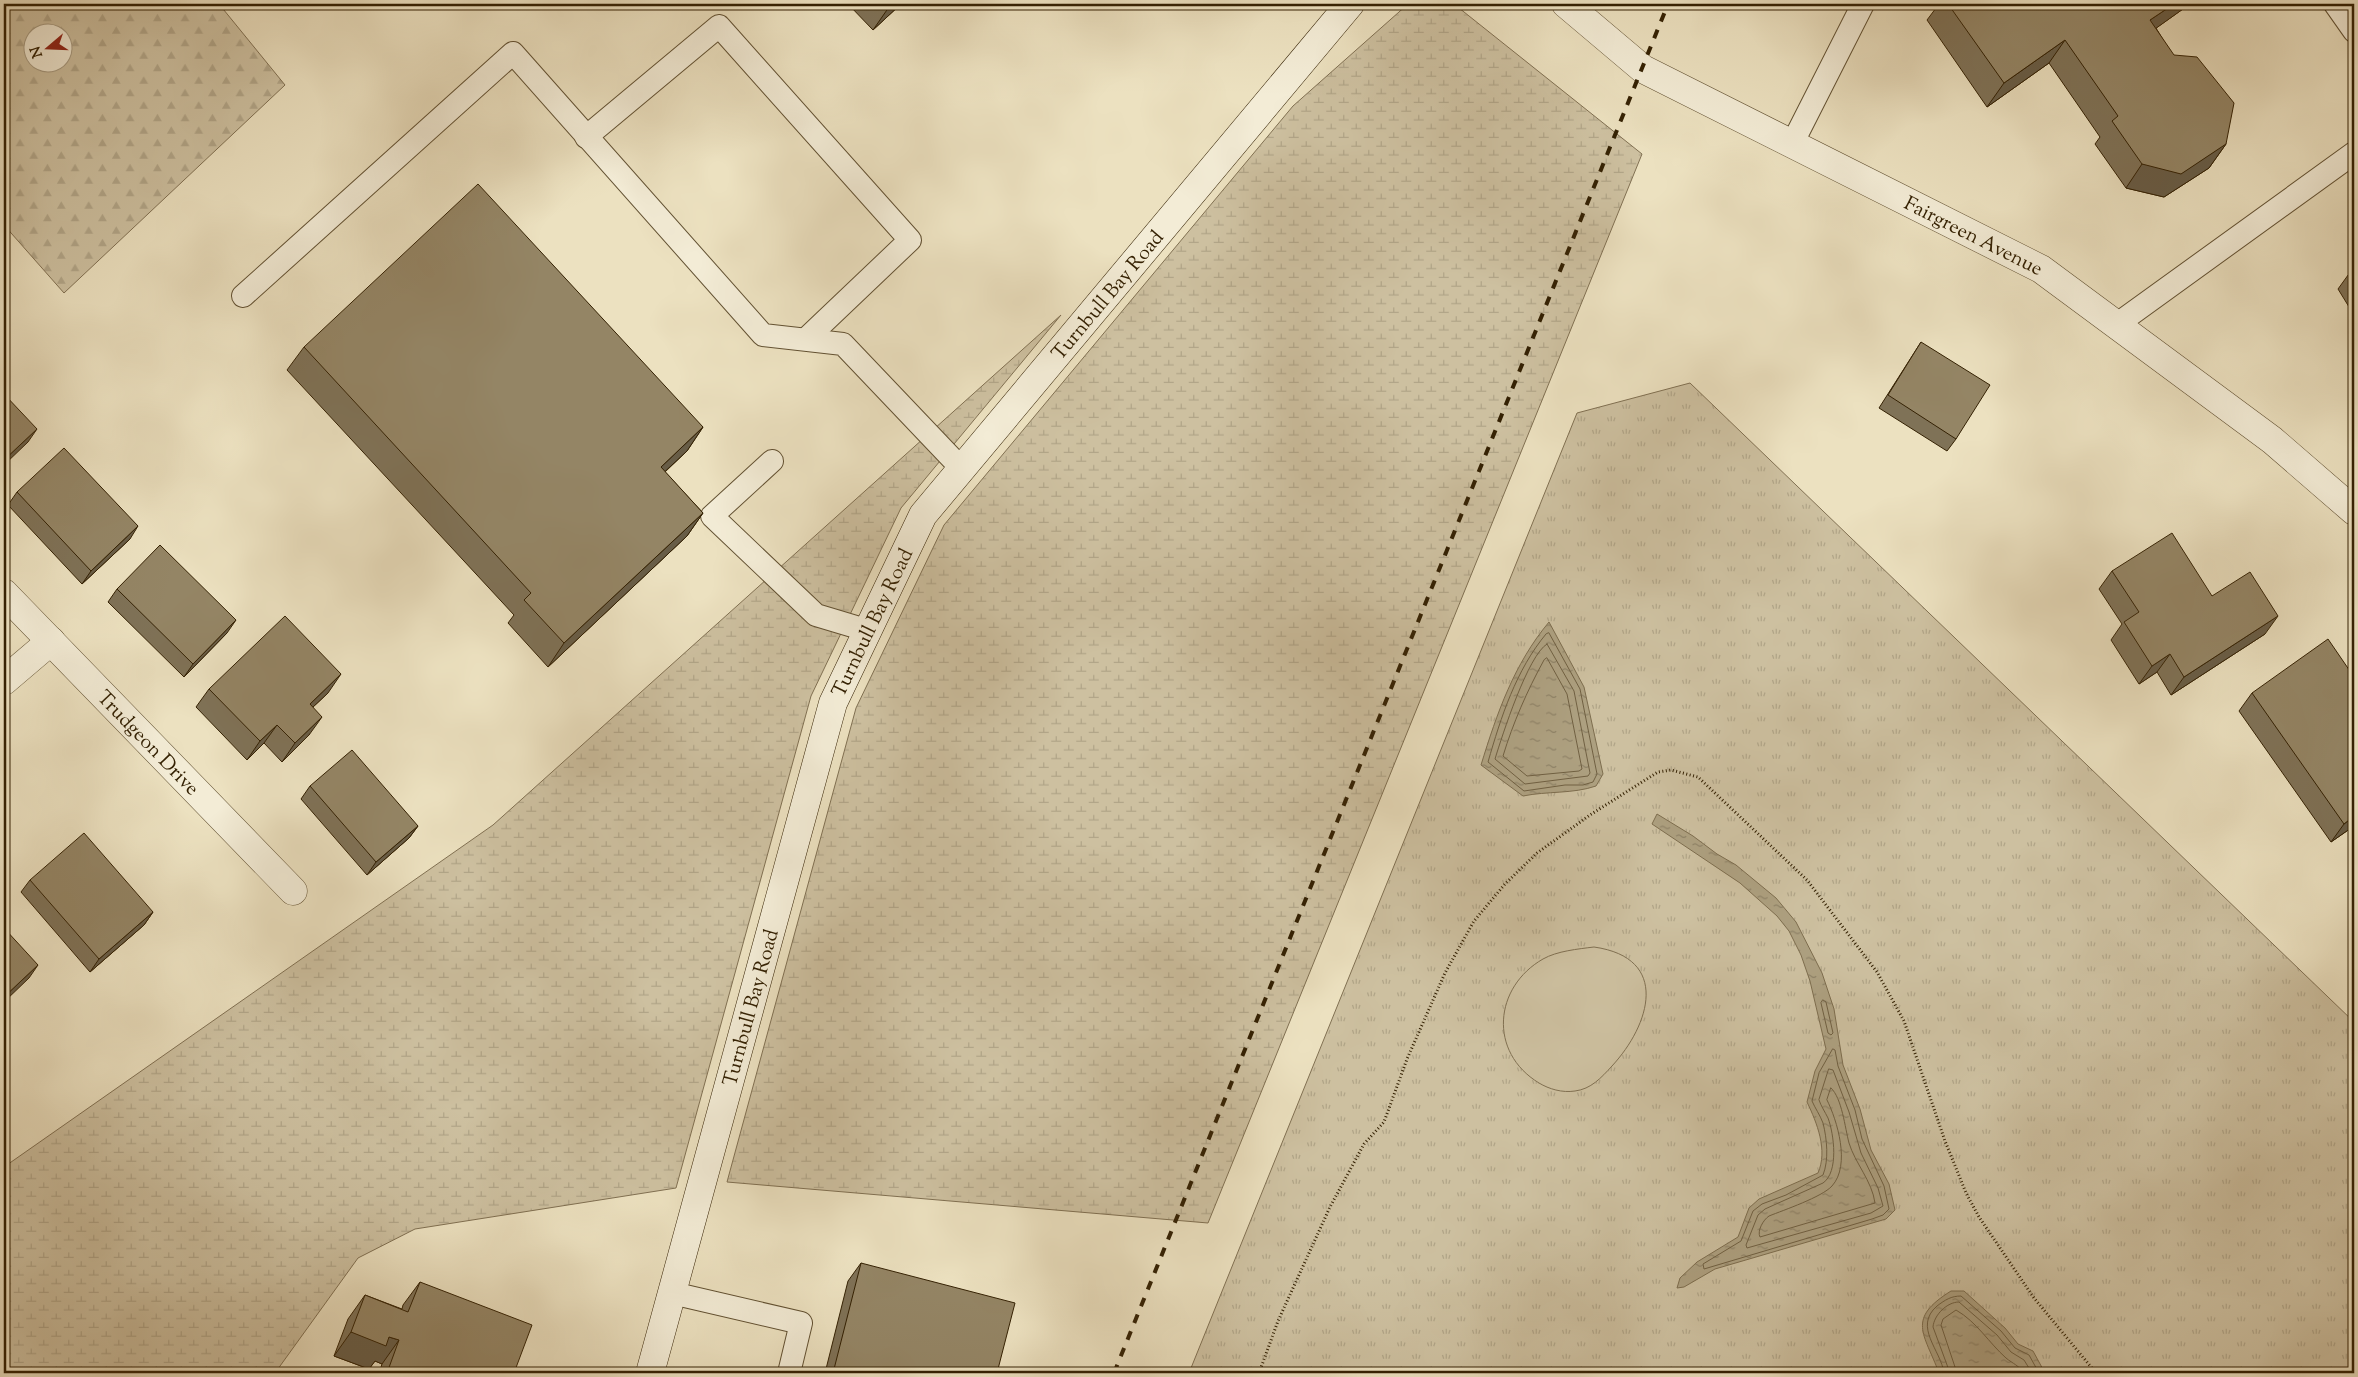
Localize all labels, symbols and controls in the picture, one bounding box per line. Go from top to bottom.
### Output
north arrow [22,22,72,72]
text: N [26,43,49,60]
street label: Fairgreen Avenue [1898,190,2047,285]
street label: Turnbull Bay Road [1046,225,1172,368]
street label: Turnbull Bay Road [826,544,922,703]
street label: Trudgeon Drive [89,685,205,803]
street label: Turnbull Bay Road [717,926,788,1090]

